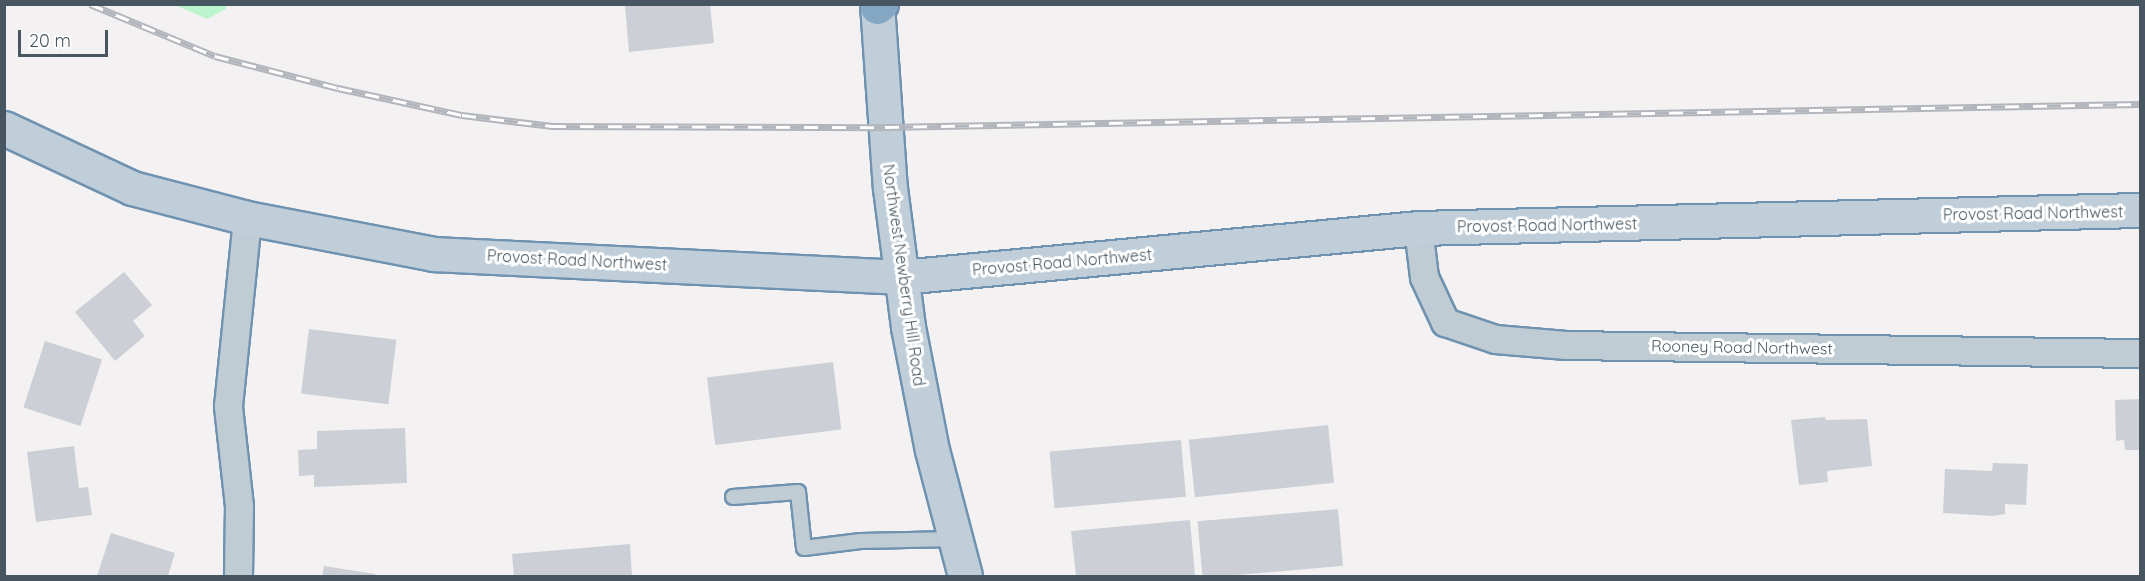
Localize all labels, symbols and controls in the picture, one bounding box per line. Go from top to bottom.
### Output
scale bar [21,18,111,56]
text: 20 m [29,29,71,52]
street label: Northwest Newberry Hill Road [879,163,929,387]
street label: Provost Road Northwest [1943,202,2123,224]
street label: Provost Road Northwest [1457,214,1637,236]
street label: Provost Road Northwest [971,245,1153,279]
street label: Provost Road Northwest [486,246,668,274]
street label: Rooney Road Northwest [1651,336,1833,358]

